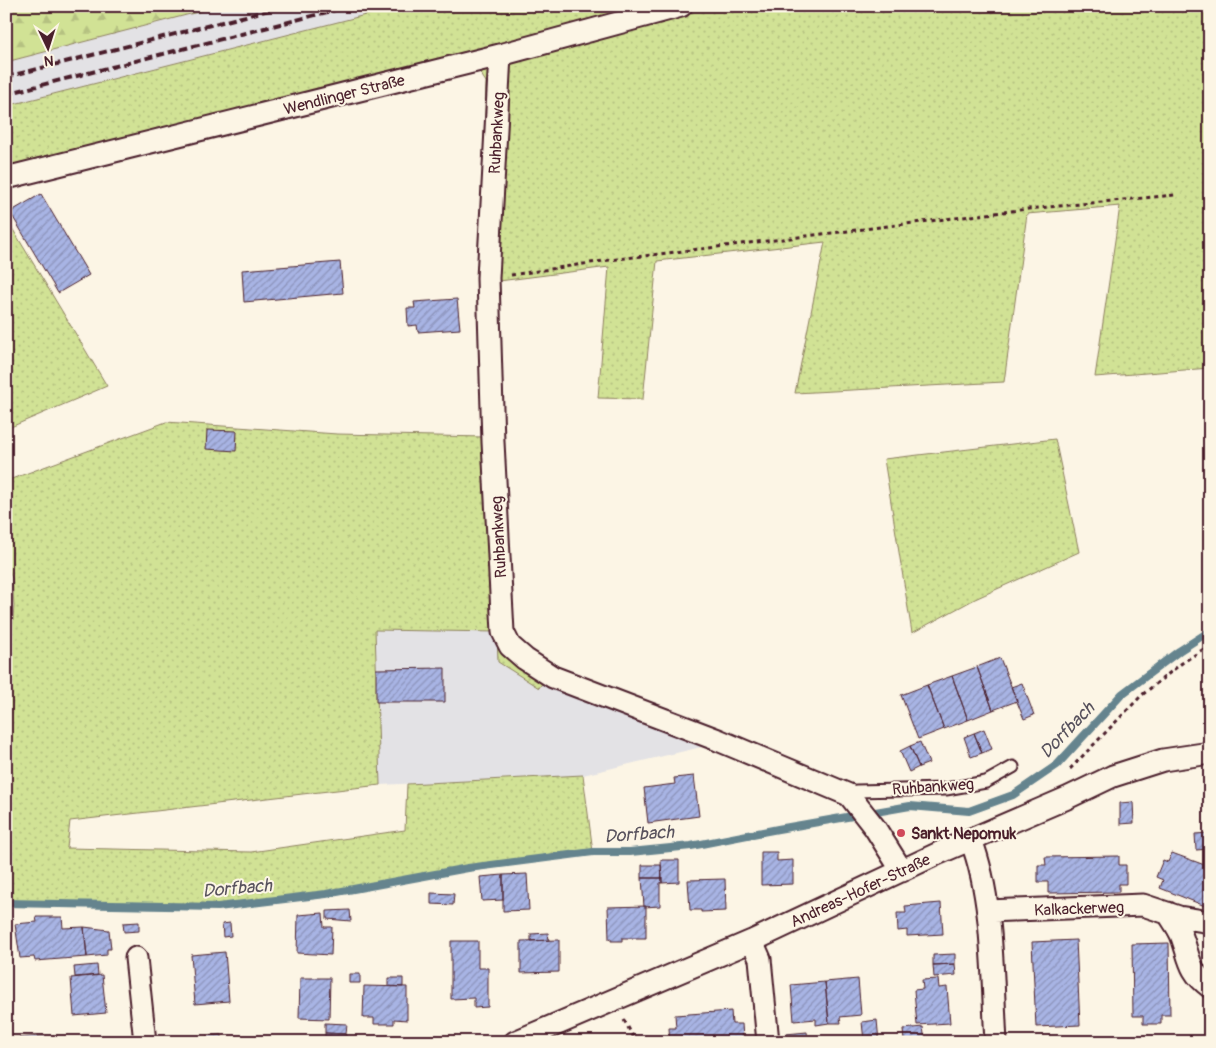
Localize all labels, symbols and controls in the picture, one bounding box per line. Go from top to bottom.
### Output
north arrow [22,22,72,72]
text: N [44,52,54,69]
street label: Wendlinger Straße [281,70,407,120]
street label: Ruhbankweg [485,92,509,175]
street label: Ruhbankweg [487,495,511,578]
water label: Dorfbach [1035,696,1101,763]
street label: Ruhbankweg [891,774,975,800]
water label: Dorfbach [604,820,676,848]
place label: Sankt Nepomuk [911,824,1017,844]
marker: Sankt Nepomuk [895,827,907,839]
street label: Andreas-Hofer-Straße [787,850,934,932]
water label: Dorfbach [201,874,274,903]
street label: Kalkackerweg [1034,897,1124,921]

